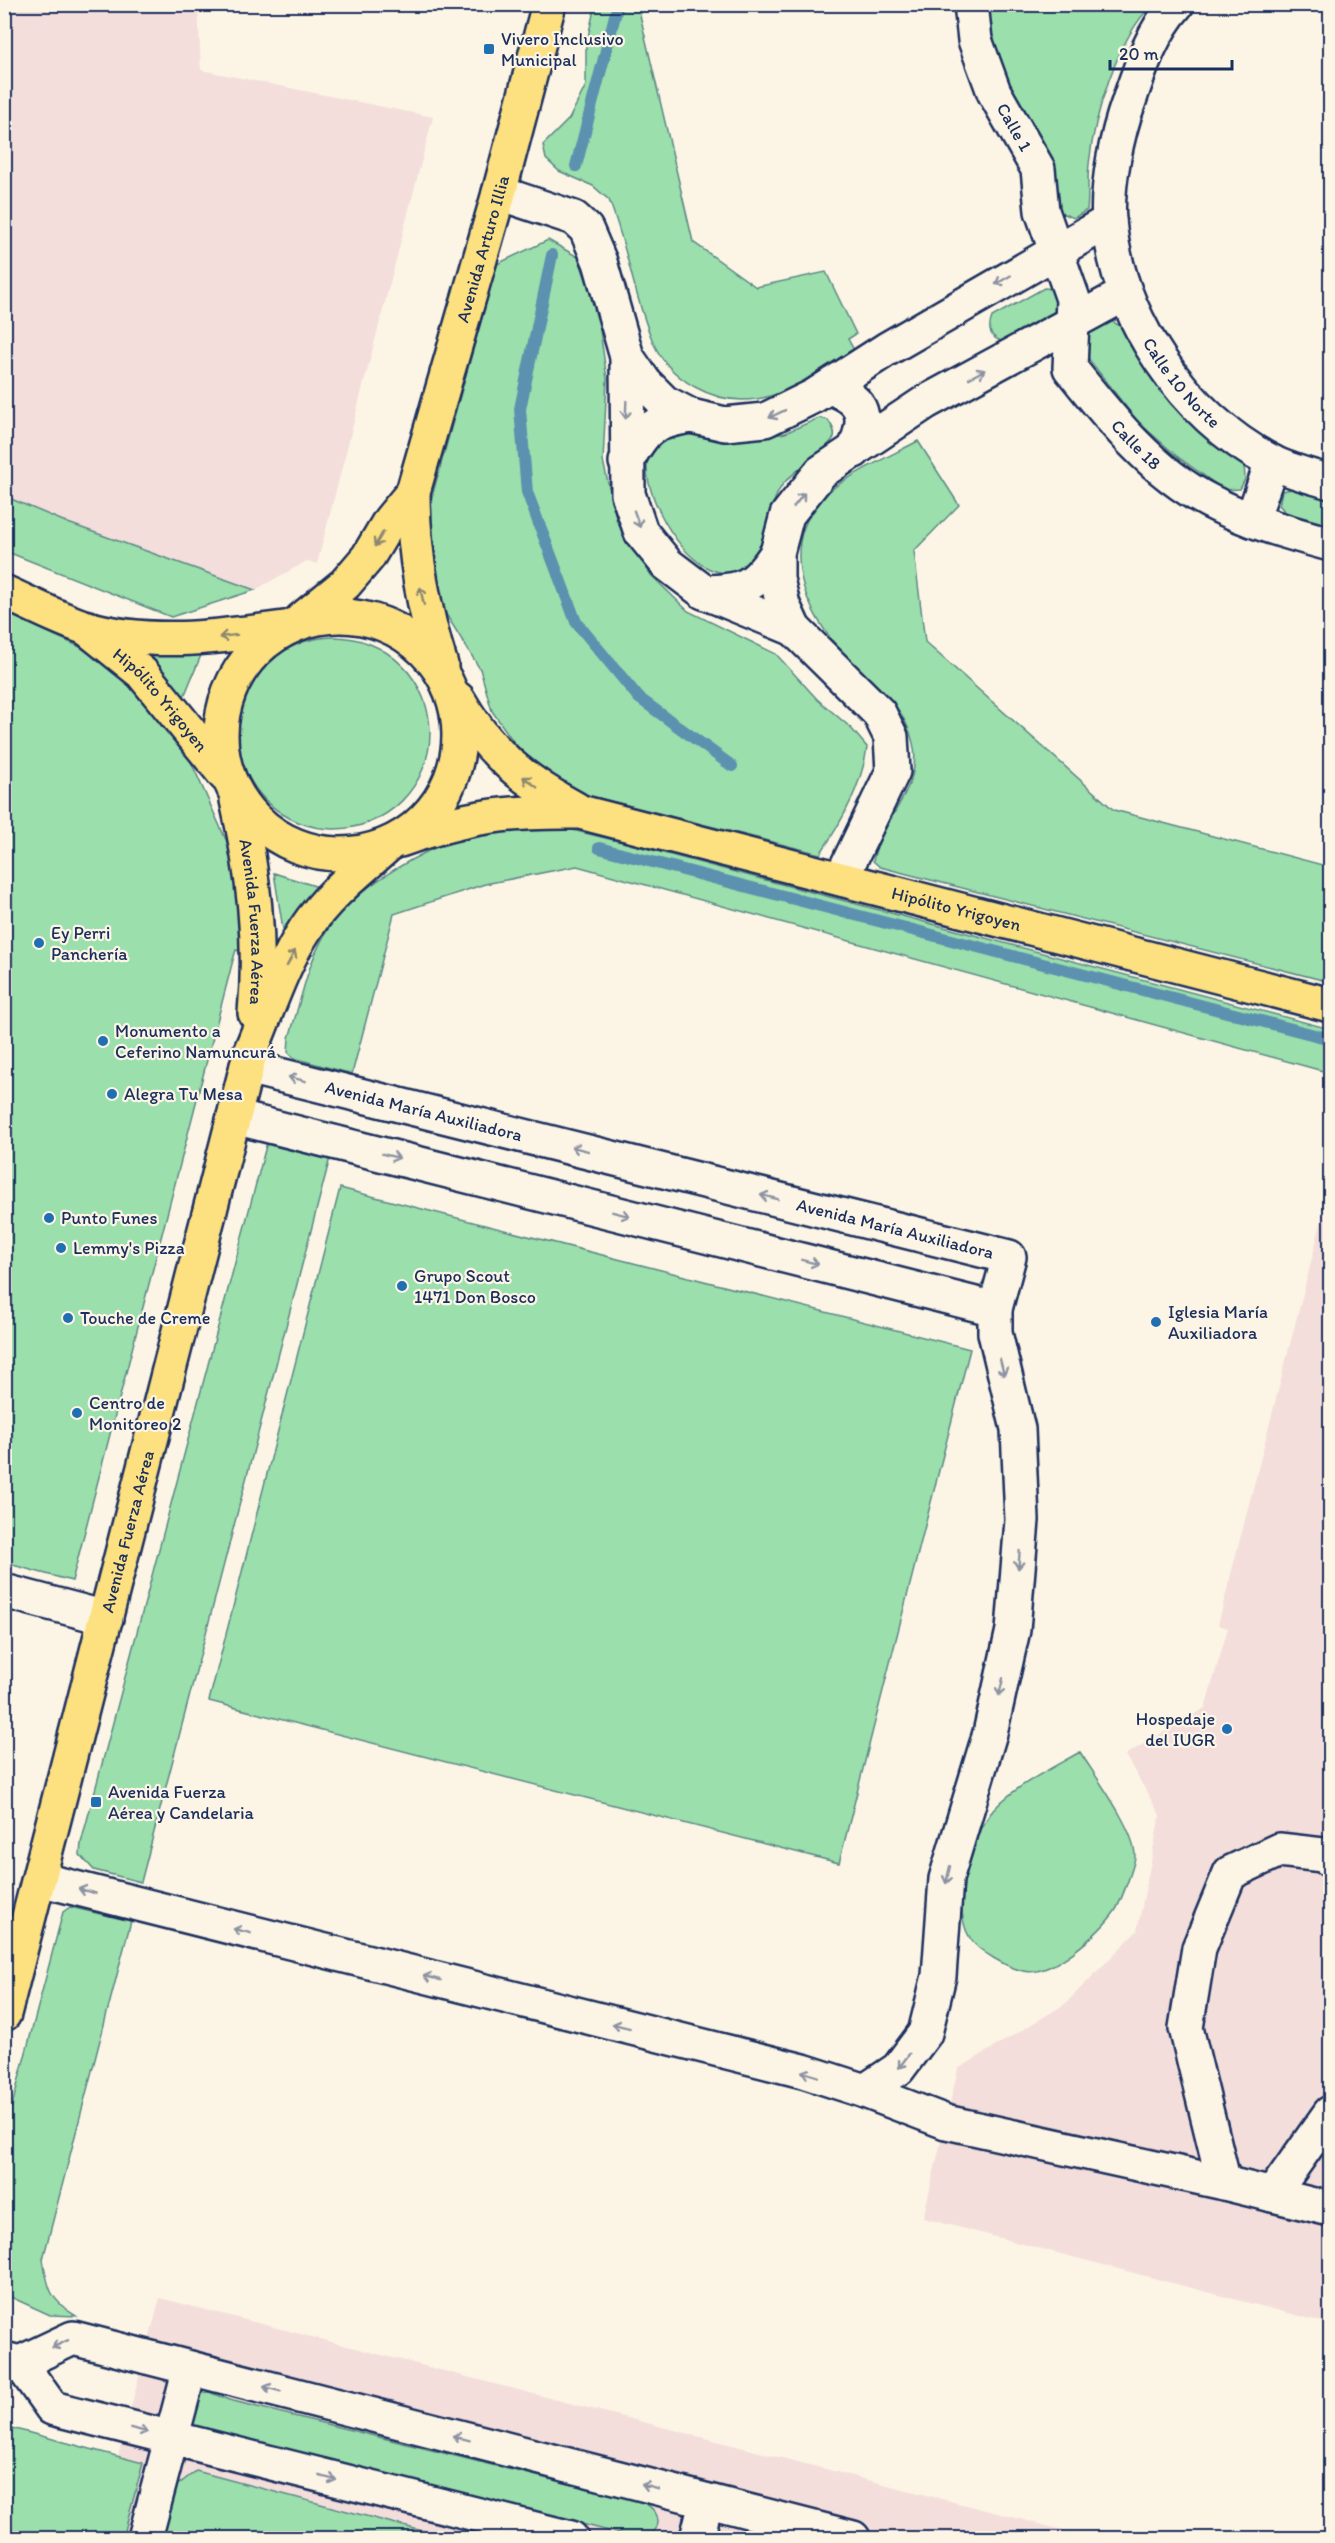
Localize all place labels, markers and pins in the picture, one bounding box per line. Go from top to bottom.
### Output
place label: Vivero Inclusivo Municipal [501,28,624,71]
marker: Vivero Inclusivo Municipal [482,42,496,56]
place label: Ey Perri Panchería [51,922,128,965]
marker: Ey Perri Panchería [32,936,46,950]
place label: Monumento a Ceferino Namuncurá [115,1020,277,1063]
marker: Monumento a Ceferino Namuncurá [96,1034,110,1048]
place label: Alegra Tu Mesa [124,1083,243,1105]
marker: Alegra Tu Mesa [105,1087,119,1101]
place label: Punto Funes [61,1207,157,1229]
marker: Punto Funes [42,1211,56,1225]
place label: Lemmy's Pizza [73,1237,185,1259]
marker: Lemmy's Pizza [54,1241,68,1255]
place label: Grupo Scout 1471 Don Bosco [414,1265,536,1308]
marker: Grupo Scout 1471 Don Bosco [395,1279,409,1293]
place label: Iglesia María Auxiliadora [1168,1301,1268,1344]
place label: Touche de Creme [80,1307,210,1329]
marker: Touche de Creme [61,1311,75,1325]
marker: Iglesia María Auxiliadora [1149,1315,1163,1329]
place label: Centro de Monitoreo 2 [89,1392,182,1435]
marker: Centro de Monitoreo 2 [70,1406,84,1420]
place label: Hospedaje del IUGR [1136,1708,1215,1751]
marker: Hospedaje del IUGR [1220,1722,1234,1736]
place label: Avenida Fuerza Aérea y Candelaria [108,1781,254,1824]
marker: Avenida Fuerza Aérea y Candelaria [89,1795,103,1809]

